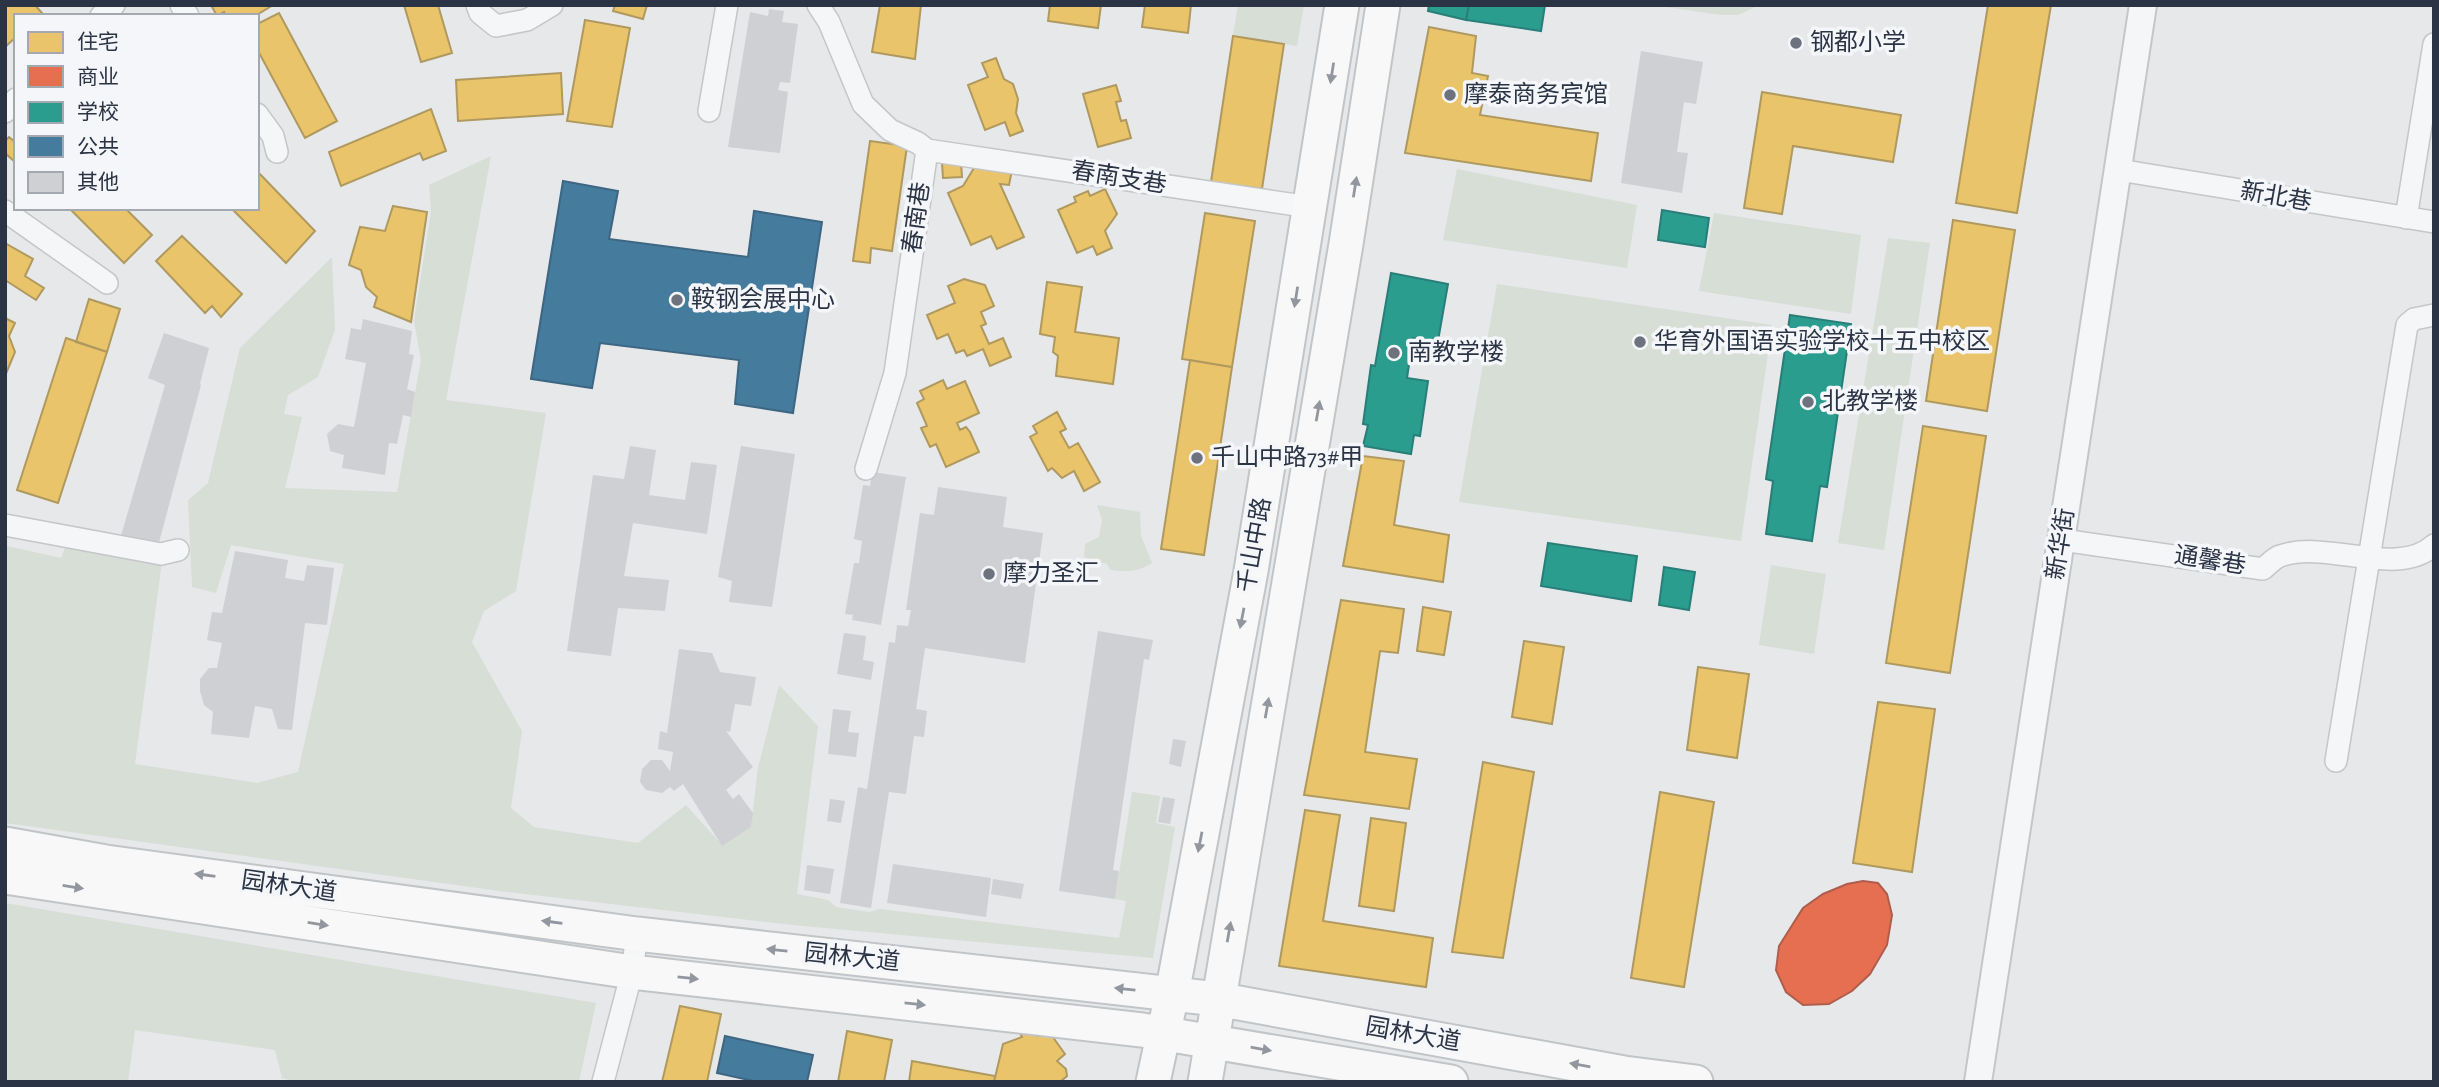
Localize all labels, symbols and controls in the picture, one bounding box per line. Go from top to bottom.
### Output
legend [14,14,259,210]
place label: 钢都小学 [1810,29,1906,55]
text: 住宅 [77,31,119,53]
marker: 钢都小学 [1788,35,1804,51]
one-way arrow [1326,62,1337,84]
text: 商业 [77,66,119,88]
place label: 摩泰商务宾馆 [1464,81,1608,107]
marker: 摩泰商务宾馆 [1442,87,1458,103]
text: 学校 [77,101,119,123]
text: 公共 [77,136,119,158]
street label: 春南支巷 [1070,157,1169,197]
text: 其他 [77,171,119,193]
one-way arrow [1350,176,1361,198]
street label: 新北巷 [2238,177,2314,215]
street label: 春南巷 [898,180,934,255]
place label: 鞍钢会展中心 [691,286,835,312]
one-way arrow [1290,286,1301,308]
marker: 鞍钢会展中心 [669,292,685,308]
place label: 华育外国语实验学校十五中校区 [1654,328,1990,354]
marker: 华育外国语实验学校十五中校区 [1632,334,1648,350]
place label: 南教学楼 [1408,339,1504,365]
marker: 南教学楼 [1386,345,1402,361]
place label: 北教学楼 [1822,388,1918,414]
marker: 北教学楼 [1800,394,1816,410]
one-way arrow [1313,400,1324,422]
place label: 千山中路73#甲 [1211,444,1363,470]
marker: 千山中路73#甲 [1189,450,1205,466]
street label: 千山中路 [1233,495,1275,594]
street label: 新华街 [2042,506,2078,581]
street label: 通馨巷 [2173,542,2248,578]
place label: 摩力圣汇 [1003,560,1099,586]
marker: 摩力圣汇 [981,566,997,582]
one-way arrow [1236,607,1247,629]
one-way arrow [1262,697,1273,719]
one-way arrow [1194,831,1205,853]
street label: 园林大道 [240,866,338,906]
one-way arrow [194,870,216,881]
one-way arrow [62,882,84,893]
one-way arrow [540,917,562,928]
one-way arrow [307,919,329,930]
one-way arrow [1224,921,1235,943]
street label: 园林大道 [803,939,901,975]
one-way arrow [766,944,788,955]
one-way arrow [678,973,700,984]
one-way arrow [1114,983,1136,994]
one-way arrow [904,999,926,1010]
street label: 园林大道 [1364,1013,1463,1055]
one-way arrow [1251,1044,1273,1055]
one-way arrow [1569,1059,1591,1070]

